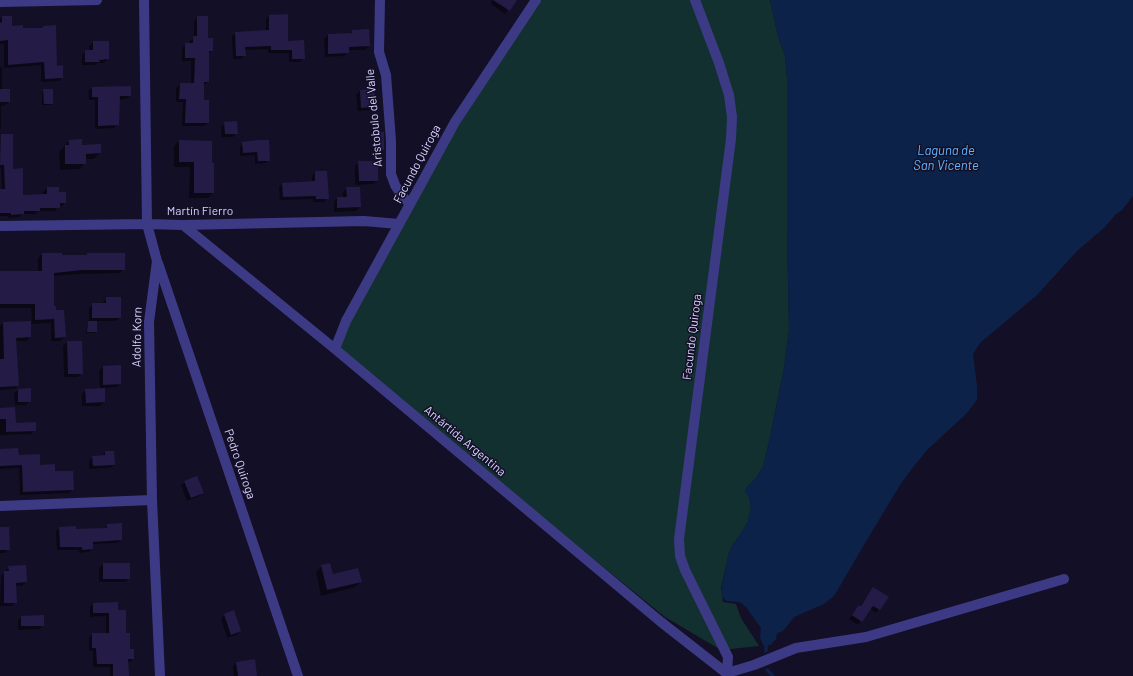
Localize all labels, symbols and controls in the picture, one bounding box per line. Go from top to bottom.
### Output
street label: Aristobulo del Valle [363,68,385,168]
street label: Facundo Quiroga [390,122,444,206]
water label: Laguna de San Vicente [913,143,979,174]
street label: Martín Fierro [167,204,233,218]
street label: Facundo Quiroga [680,293,704,381]
street label: Adolfo Korn [129,307,145,367]
street label: Antártida Argentina [421,403,509,479]
street label: Pedro Quiroga [221,427,259,501]

